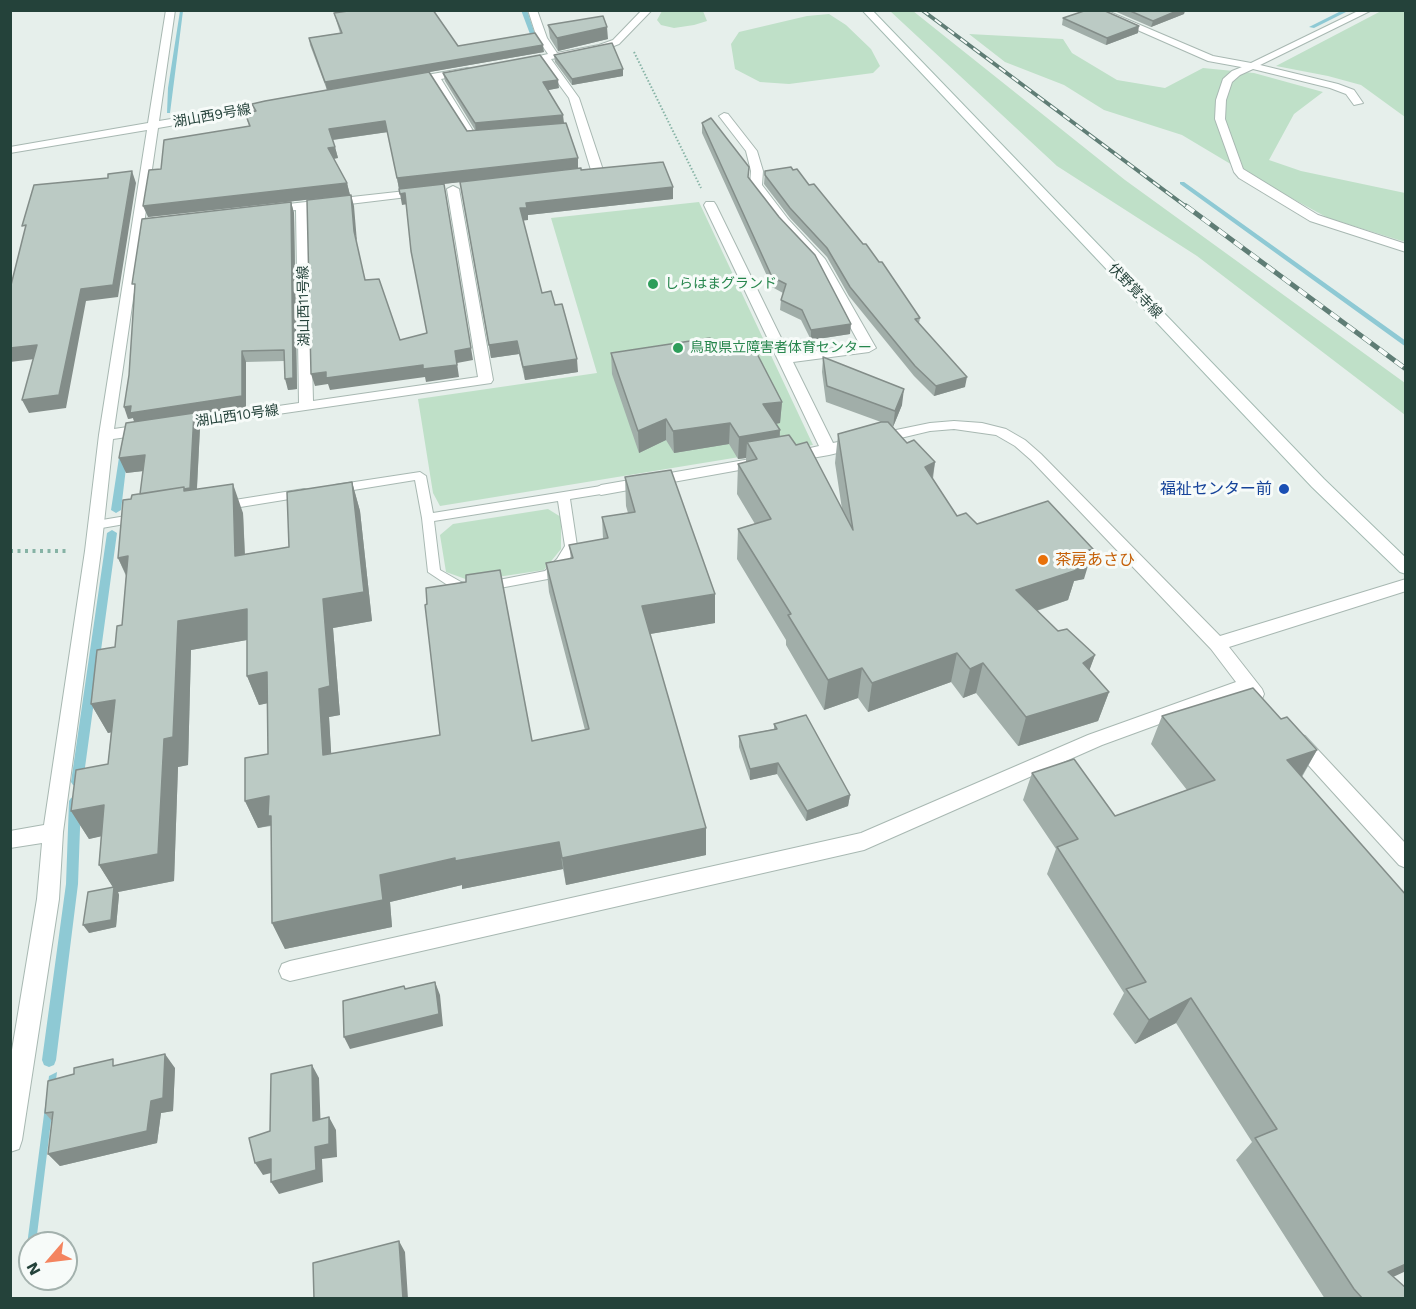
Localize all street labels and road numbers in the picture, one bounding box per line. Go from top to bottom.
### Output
street label: 湖山西9号線 [172,101,252,131]
street label: 伏野覚寺線 [1105,260,1165,322]
street label: 湖山西11号線 [295,265,313,347]
street label: 湖山西10号線 [194,402,280,430]

